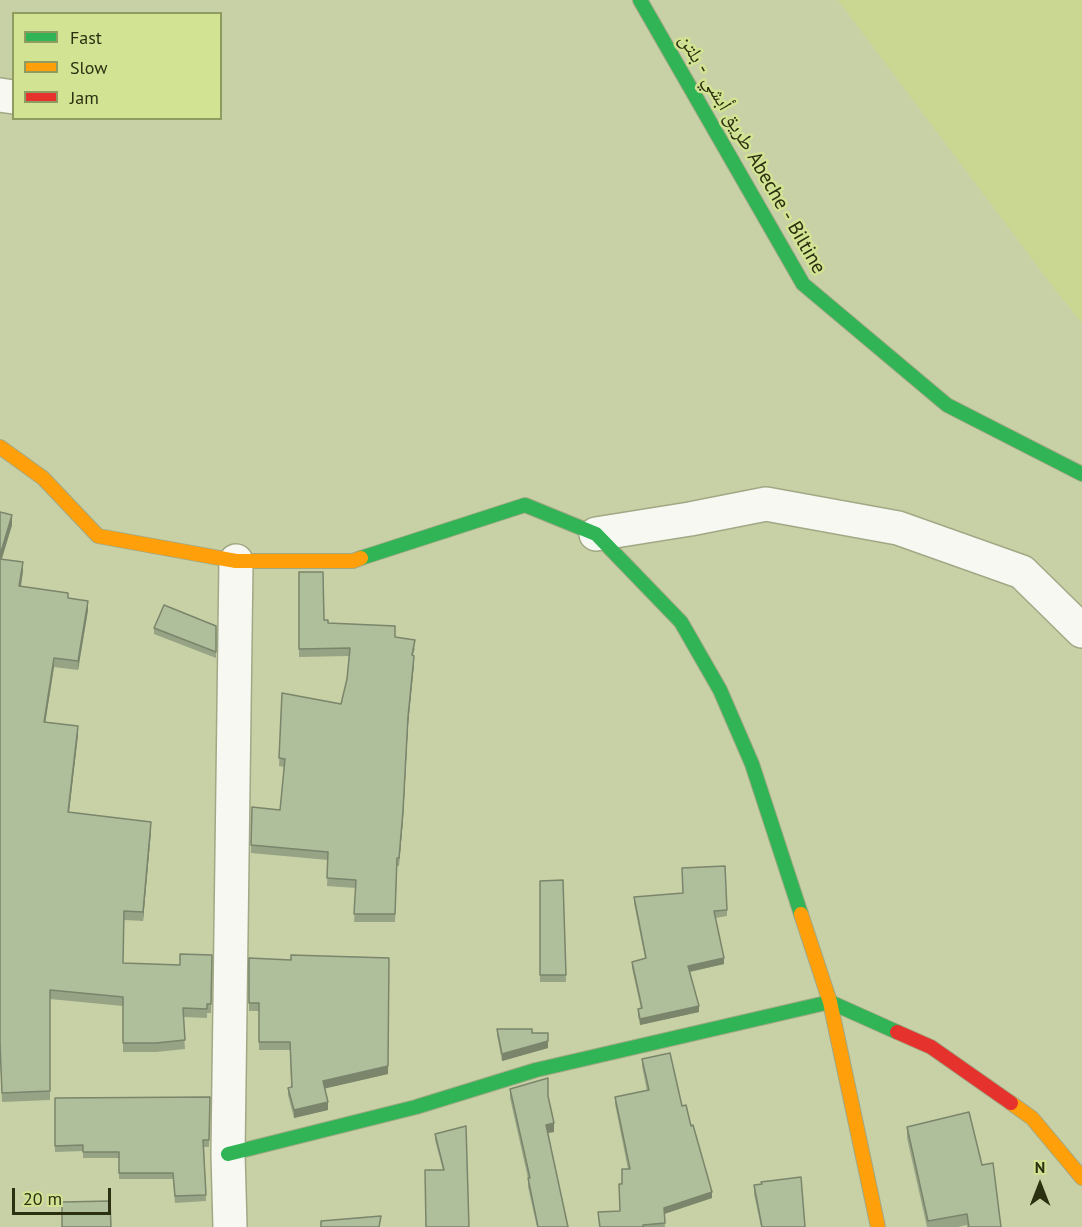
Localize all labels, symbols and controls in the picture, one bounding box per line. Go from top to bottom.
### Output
legend [12,12,222,120]
text: Fast [70,26,102,49]
street label: طريق أبشي - بلتن Abeche - Biltine [673,30,831,278]
text: Slow [70,56,108,79]
text: Jam [70,86,99,109]
north arrow [1010,1155,1070,1215]
text: N [1035,1157,1045,1177]
scale bar [15,1176,114,1214]
text: 20 m [23,1187,62,1210]

